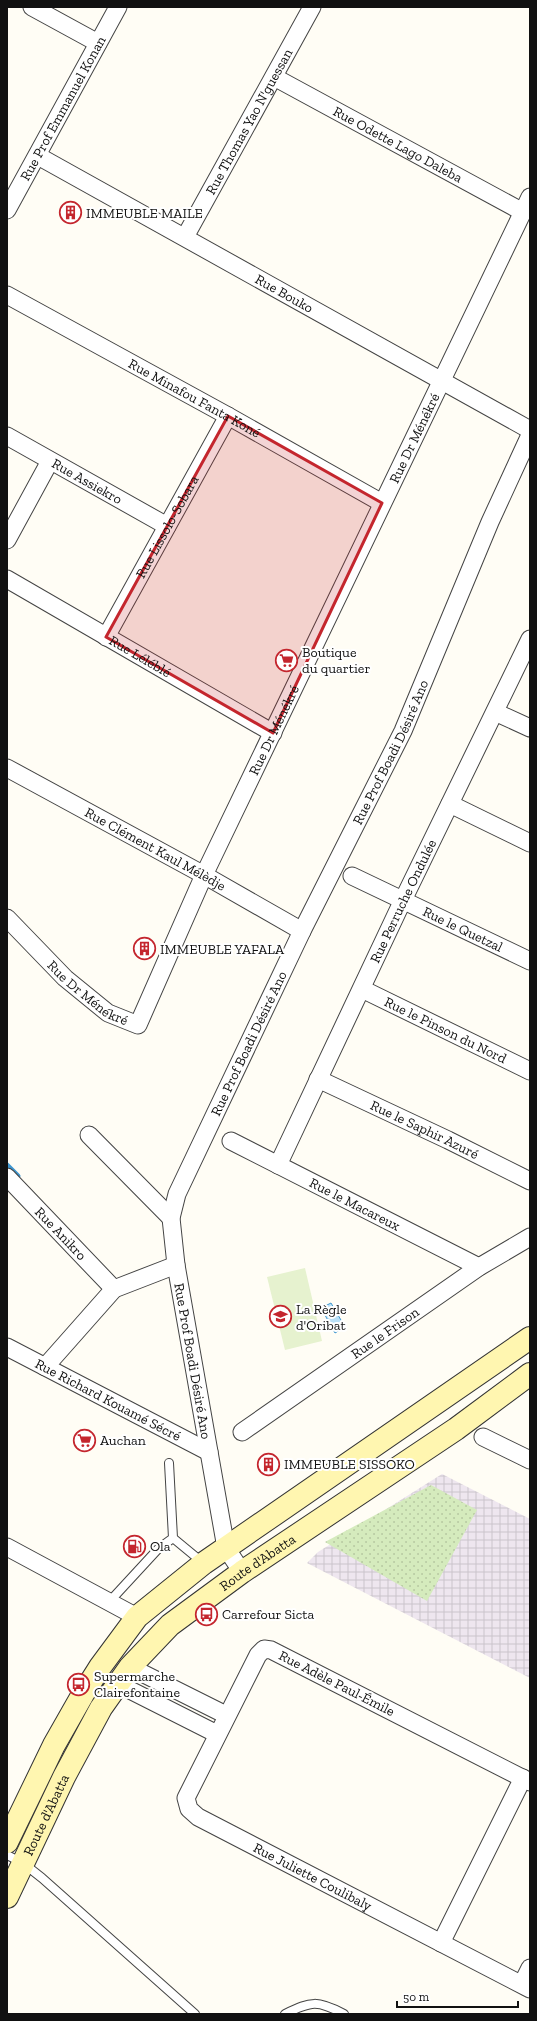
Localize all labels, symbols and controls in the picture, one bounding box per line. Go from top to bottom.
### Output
street label: Rue Prof Emmanuel Konan [17,33,110,184]
street label: Rue Thomas Yao N'guessan [202,46,296,198]
street label: Rue Odette Lago Daleba [330,103,466,187]
building icon: IMMEUBLE MAILE [57,200,83,226]
place label: IMMEUBLE MAILE [86,205,203,222]
street label: Rue Bouko [252,271,316,317]
street label: Rue Minafou Fanta Koné [125,355,264,442]
street label: Rue Dr Ménékré [386,390,444,486]
street label: Rue Assiekro [49,455,125,508]
street label: Rue Lissolo-Sobara [132,472,203,581]
street label: Rue Léléblé [106,632,174,681]
place label: Boutique du quartier [302,644,370,677]
supermarket icon: Boutique du quartier [274,647,300,673]
street label: Rue Prof Boadi Désiré Ano [349,677,432,828]
street label: Rue Dr Ménékré [245,682,303,778]
street label: Rue Clément Kaul Mélèdje [82,804,229,895]
street label: Rue Perruche Ondulée [367,836,440,966]
street label: Rue le Quetzal [420,903,506,956]
building icon: IMMEUBLE YAFALA [132,936,158,962]
place label: IMMEUBLE YAFALA [160,941,285,958]
street label: Rue Dr Ménékré [44,957,131,1029]
street label: Rue Prof Boadi Désiré Ano [207,968,291,1119]
street label: Rue le Pinson du Nord [381,993,510,1067]
street label: Rue le Saphir Azuré [368,1097,482,1163]
street label: Rue le Macareux [306,1174,403,1235]
street label: Rue Anikro [31,1204,90,1264]
street label: Rue Prof Boadi Désiré Ano [170,1282,215,1440]
place label: La Règle d'Oribat [296,1301,347,1334]
school or university icon: La Règle d'Oribat [268,1304,294,1330]
street label: Rue le Frison [348,1304,422,1362]
street label: Rue Richard Kouamé Sécré [32,1355,184,1445]
supermarket icon: Auchan [72,1427,98,1453]
place label: Auchan [100,1432,146,1449]
building icon: IMMEUBLE SISSOKO [255,1451,281,1477]
place label: IMMEUBLE SISSOKO [284,1456,415,1473]
street label: Route d'Abatta [216,1531,299,1595]
fuel station icon: Ola [121,1533,147,1559]
place label: Ola [150,1538,171,1555]
bus stop icon: Carrefour Sicta [193,1601,219,1627]
place label: Carrefour Sicta [222,1606,314,1623]
street label: Rue Adèle Paul-Émile [276,1647,398,1720]
place label: Supermarche Clairefontaine [94,1668,180,1701]
bus stop icon: Supermarche Clairefontaine [66,1671,92,1697]
street label: Route d'Abatta [20,1771,73,1859]
street label: Rue Juliette Coulibaly [250,1839,375,1915]
scale bar [397,1983,518,2009]
text: 50 m [403,1990,430,2004]

